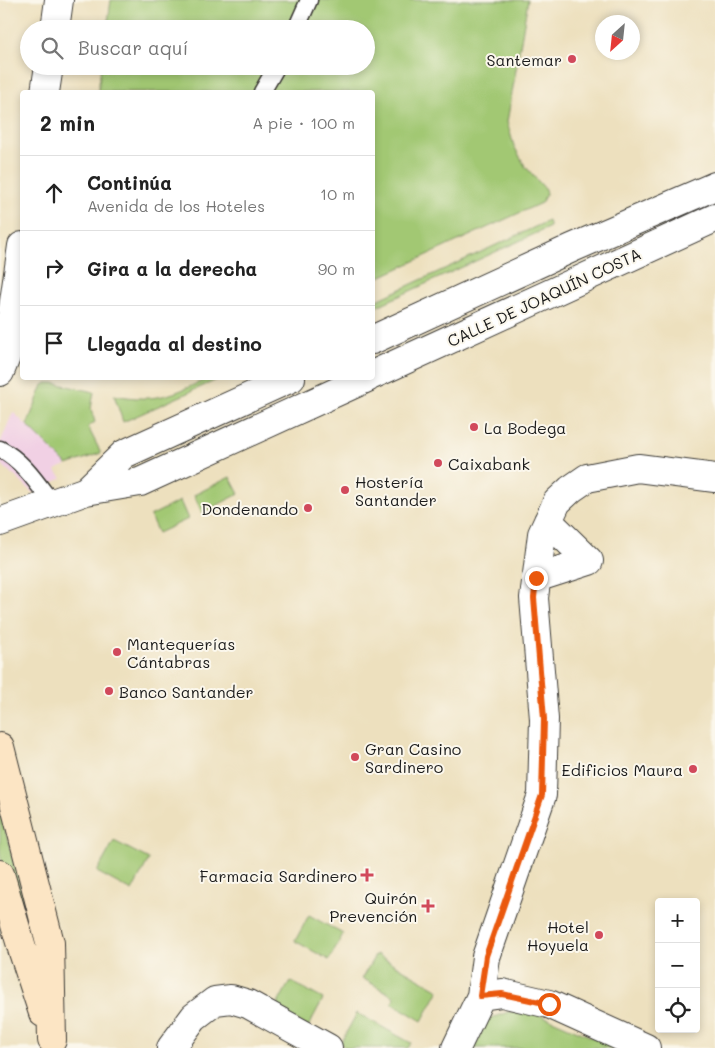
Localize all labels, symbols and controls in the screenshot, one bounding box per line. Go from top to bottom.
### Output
north arrow [595,15,640,60]
search box [20,20,375,75]
icon: search [38,34,66,62]
text: Buscar aquí [78,35,188,60]
place label: Santemar [486,49,562,70]
marker: Santemar [566,53,578,65]
text: 2 min [40,109,95,136]
text: A pie · 100 m [252,112,355,133]
text: Continúa [87,170,172,195]
icon: ahead [40,179,68,207]
text: 10 m [320,183,355,204]
text: Avenida de los Hoteles [87,195,265,216]
street label: CALLE DE JOAQUÍN COSTA [444,243,644,351]
icon: right [40,254,68,282]
text: Gira a la derecha [87,256,257,281]
text: 90 m [318,258,355,279]
icon: arrive [40,329,68,357]
text: Llegada al destino [87,331,262,356]
place label: La Bodega [484,417,566,438]
marker: La Bodega [468,421,480,433]
place label: Caixabank [448,453,530,474]
marker: Caixabank [432,457,444,469]
place label: Hostería Santander [355,471,437,510]
marker: Hostería Santander [339,484,351,496]
place label: Dondenando [201,498,298,519]
marker: Dondenando [302,502,314,514]
route end [525,567,548,590]
place label: Mantequerías Cántabras [127,633,235,672]
marker: Mantequerías Cántabras [111,646,123,658]
place label: Banco Santander [119,681,254,702]
marker: Banco Santander [103,685,115,697]
place label: Gran Casino Sardinero [365,738,461,777]
marker: Gran Casino Sardinero [349,751,361,763]
place label: Edificios Maura [562,759,683,780]
marker: Edificios Maura [687,763,699,775]
place label: Farmacia Sardinero [200,865,357,886]
marker: Farmacia Sardinero [361,869,373,881]
place label: Quirón Prevención [329,887,417,926]
map controls [655,898,700,1033]
button: + [655,898,700,943]
marker: Quirón Prevención [421,899,435,913]
place label: Hotel Hoyuela [527,916,589,955]
marker: Hotel Hoyuela [593,929,605,941]
button: − [655,943,700,988]
button: locate [655,988,700,1033]
route start [538,993,561,1016]

